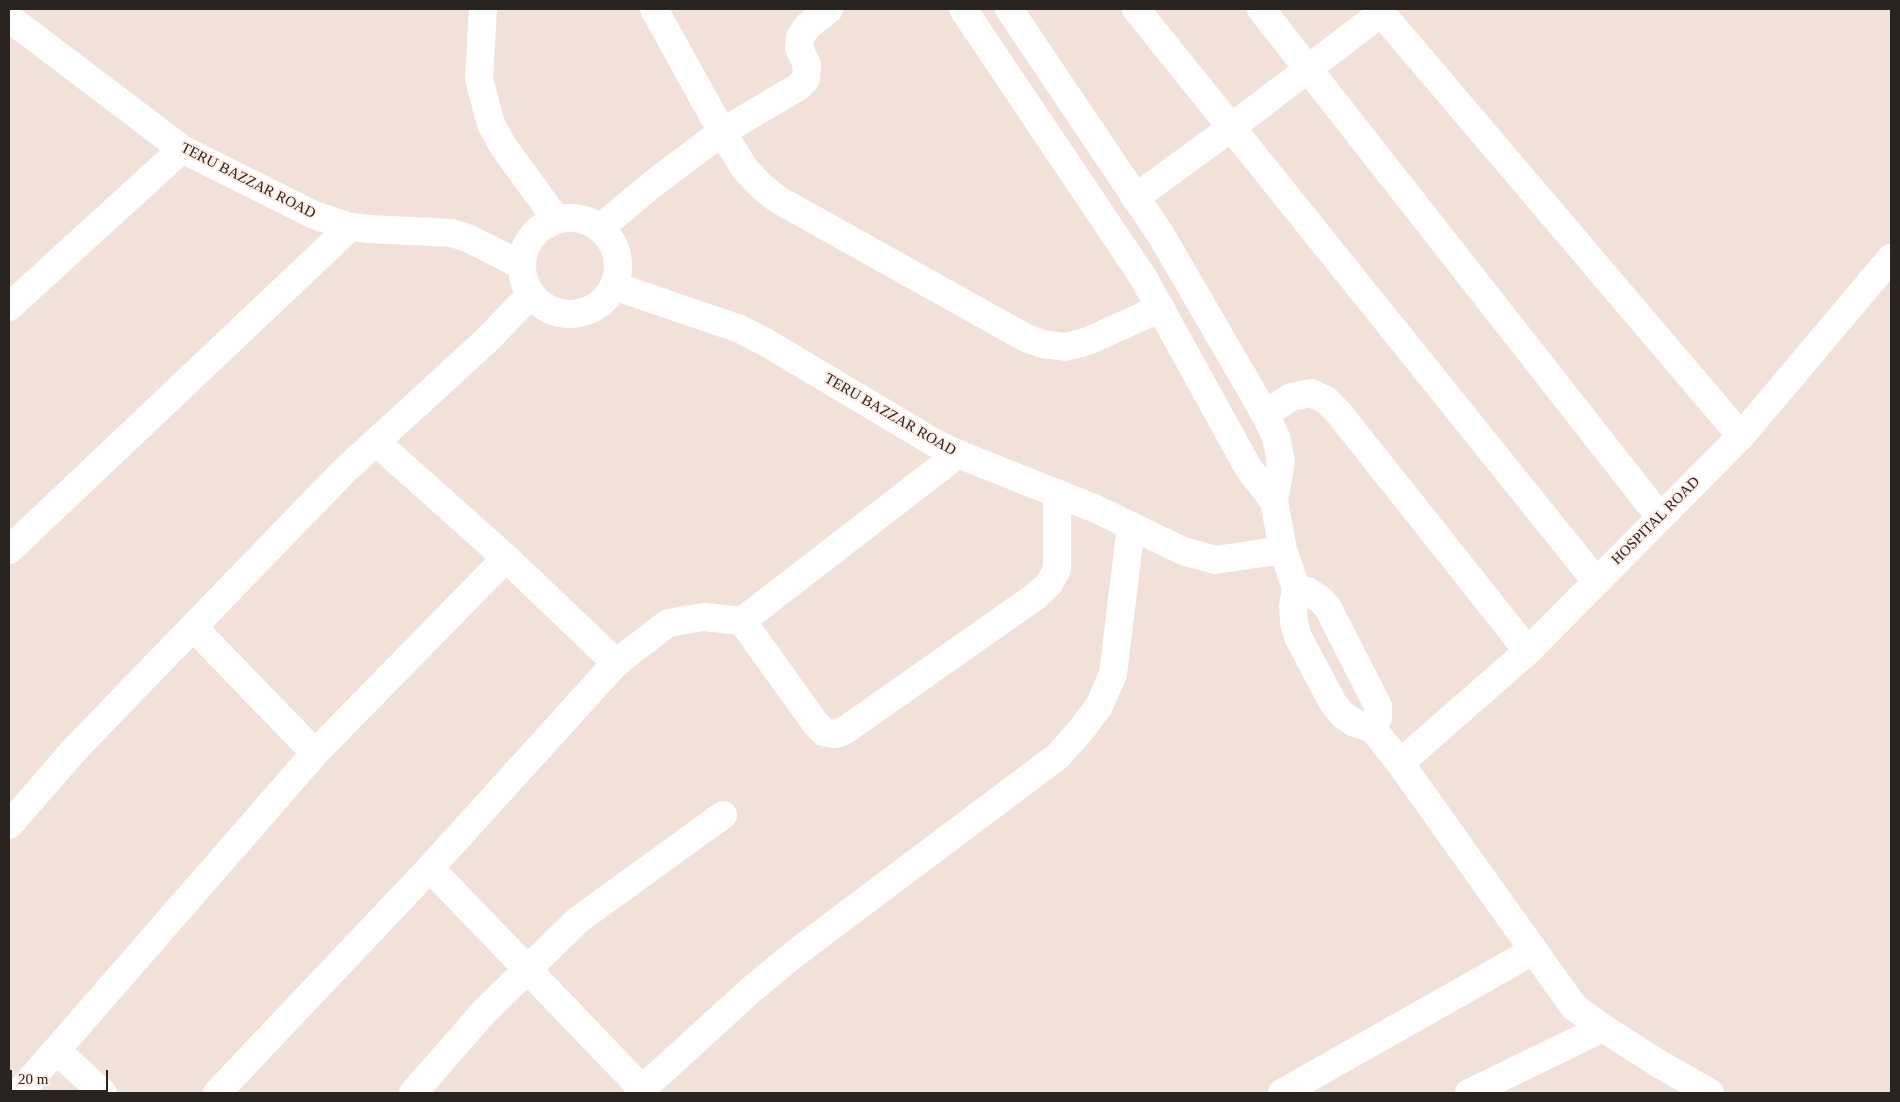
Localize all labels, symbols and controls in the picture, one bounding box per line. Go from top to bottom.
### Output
street label: TERU BAZZAR ROAD [177,139,319,223]
street label: TERU BAZZAR ROAD [821,370,959,460]
street label: HOSPITAL ROAD [1608,473,1704,569]
scale bar [12,1060,110,1092]
text: 20 m [18,1071,48,1087]

